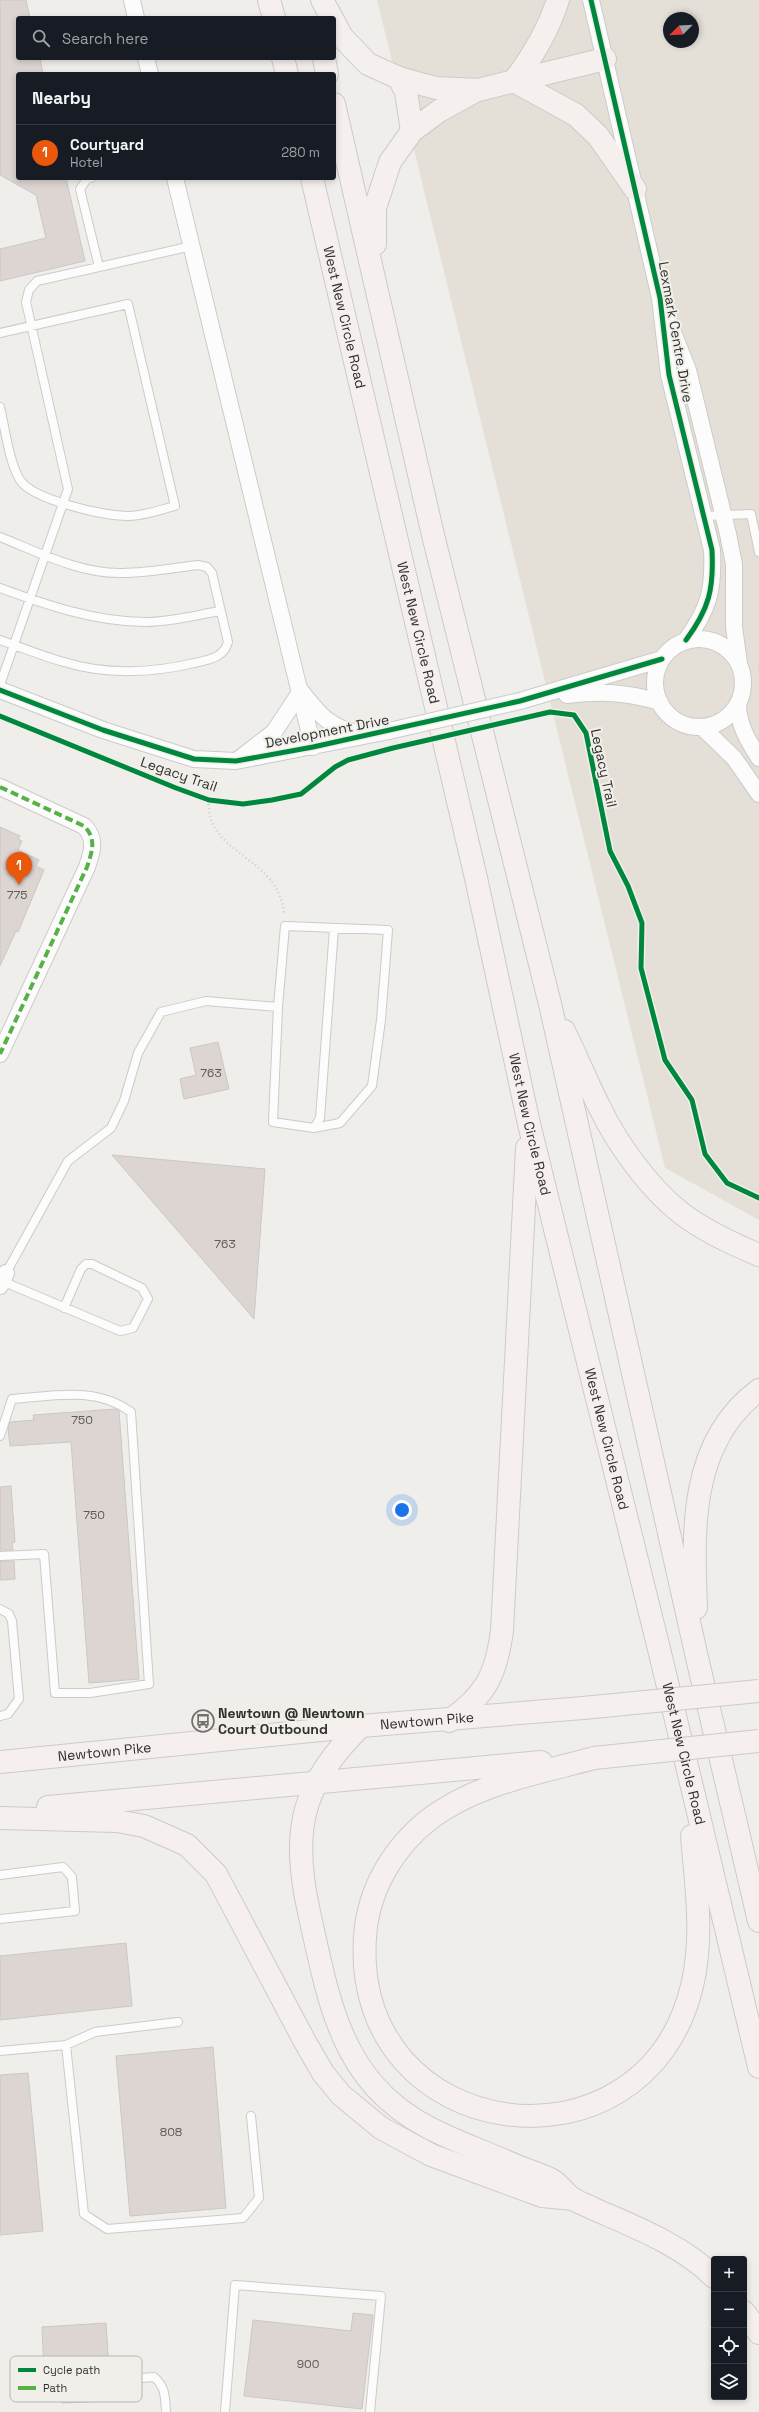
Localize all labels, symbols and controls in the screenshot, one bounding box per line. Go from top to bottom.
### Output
north arrow [663,12,699,48]
search box [16,16,336,60]
icon: search [30,27,52,49]
text: Search here [62,29,148,48]
text: Nearby [32,87,91,109]
text: Courtyard [70,135,144,154]
text: 1 [42,144,48,161]
text: 280 m [281,144,320,161]
text: Hotel [70,154,103,171]
street label: West New Circle Road [319,244,370,390]
street label: Lexmark Centre Drive [655,260,697,404]
street label: West New Circle Road [393,560,444,706]
street label: Development Drive [263,710,391,752]
street label: Legacy Trail [587,727,621,809]
street label: Legacy Trail [138,752,220,796]
pin: 1 [6,852,32,885]
house number: 775 [7,887,27,903]
street label: West New Circle Road [505,1051,555,1197]
house number: 763 [200,1065,222,1081]
house number: 763 [214,1236,236,1252]
street label: West New Circle Road [581,1366,633,1512]
house number: 750 [71,1412,93,1428]
your location [392,1500,412,1520]
house number: 750 [83,1507,105,1523]
street label: West New Circle Road [658,1681,710,1826]
place label: Newtown @ Newtown Court Outbound [218,1704,365,1738]
bus stop icon: Newtown @ Newtown Court Outbound [190,1708,216,1734]
street label: Newtown Pike [379,1708,475,1733]
street label: Newtown Pike [57,1738,152,1765]
house number: 808 [160,2124,182,2140]
map controls [711,2256,747,2400]
button: + [711,2256,747,2292]
button: − [711,2292,747,2328]
button: locate [711,2328,747,2364]
legend [10,2356,142,2402]
house number: 900 [297,2356,319,2372]
text: Cycle path [43,2363,100,2377]
button: layers [711,2364,747,2400]
text: Path [43,2381,67,2395]

